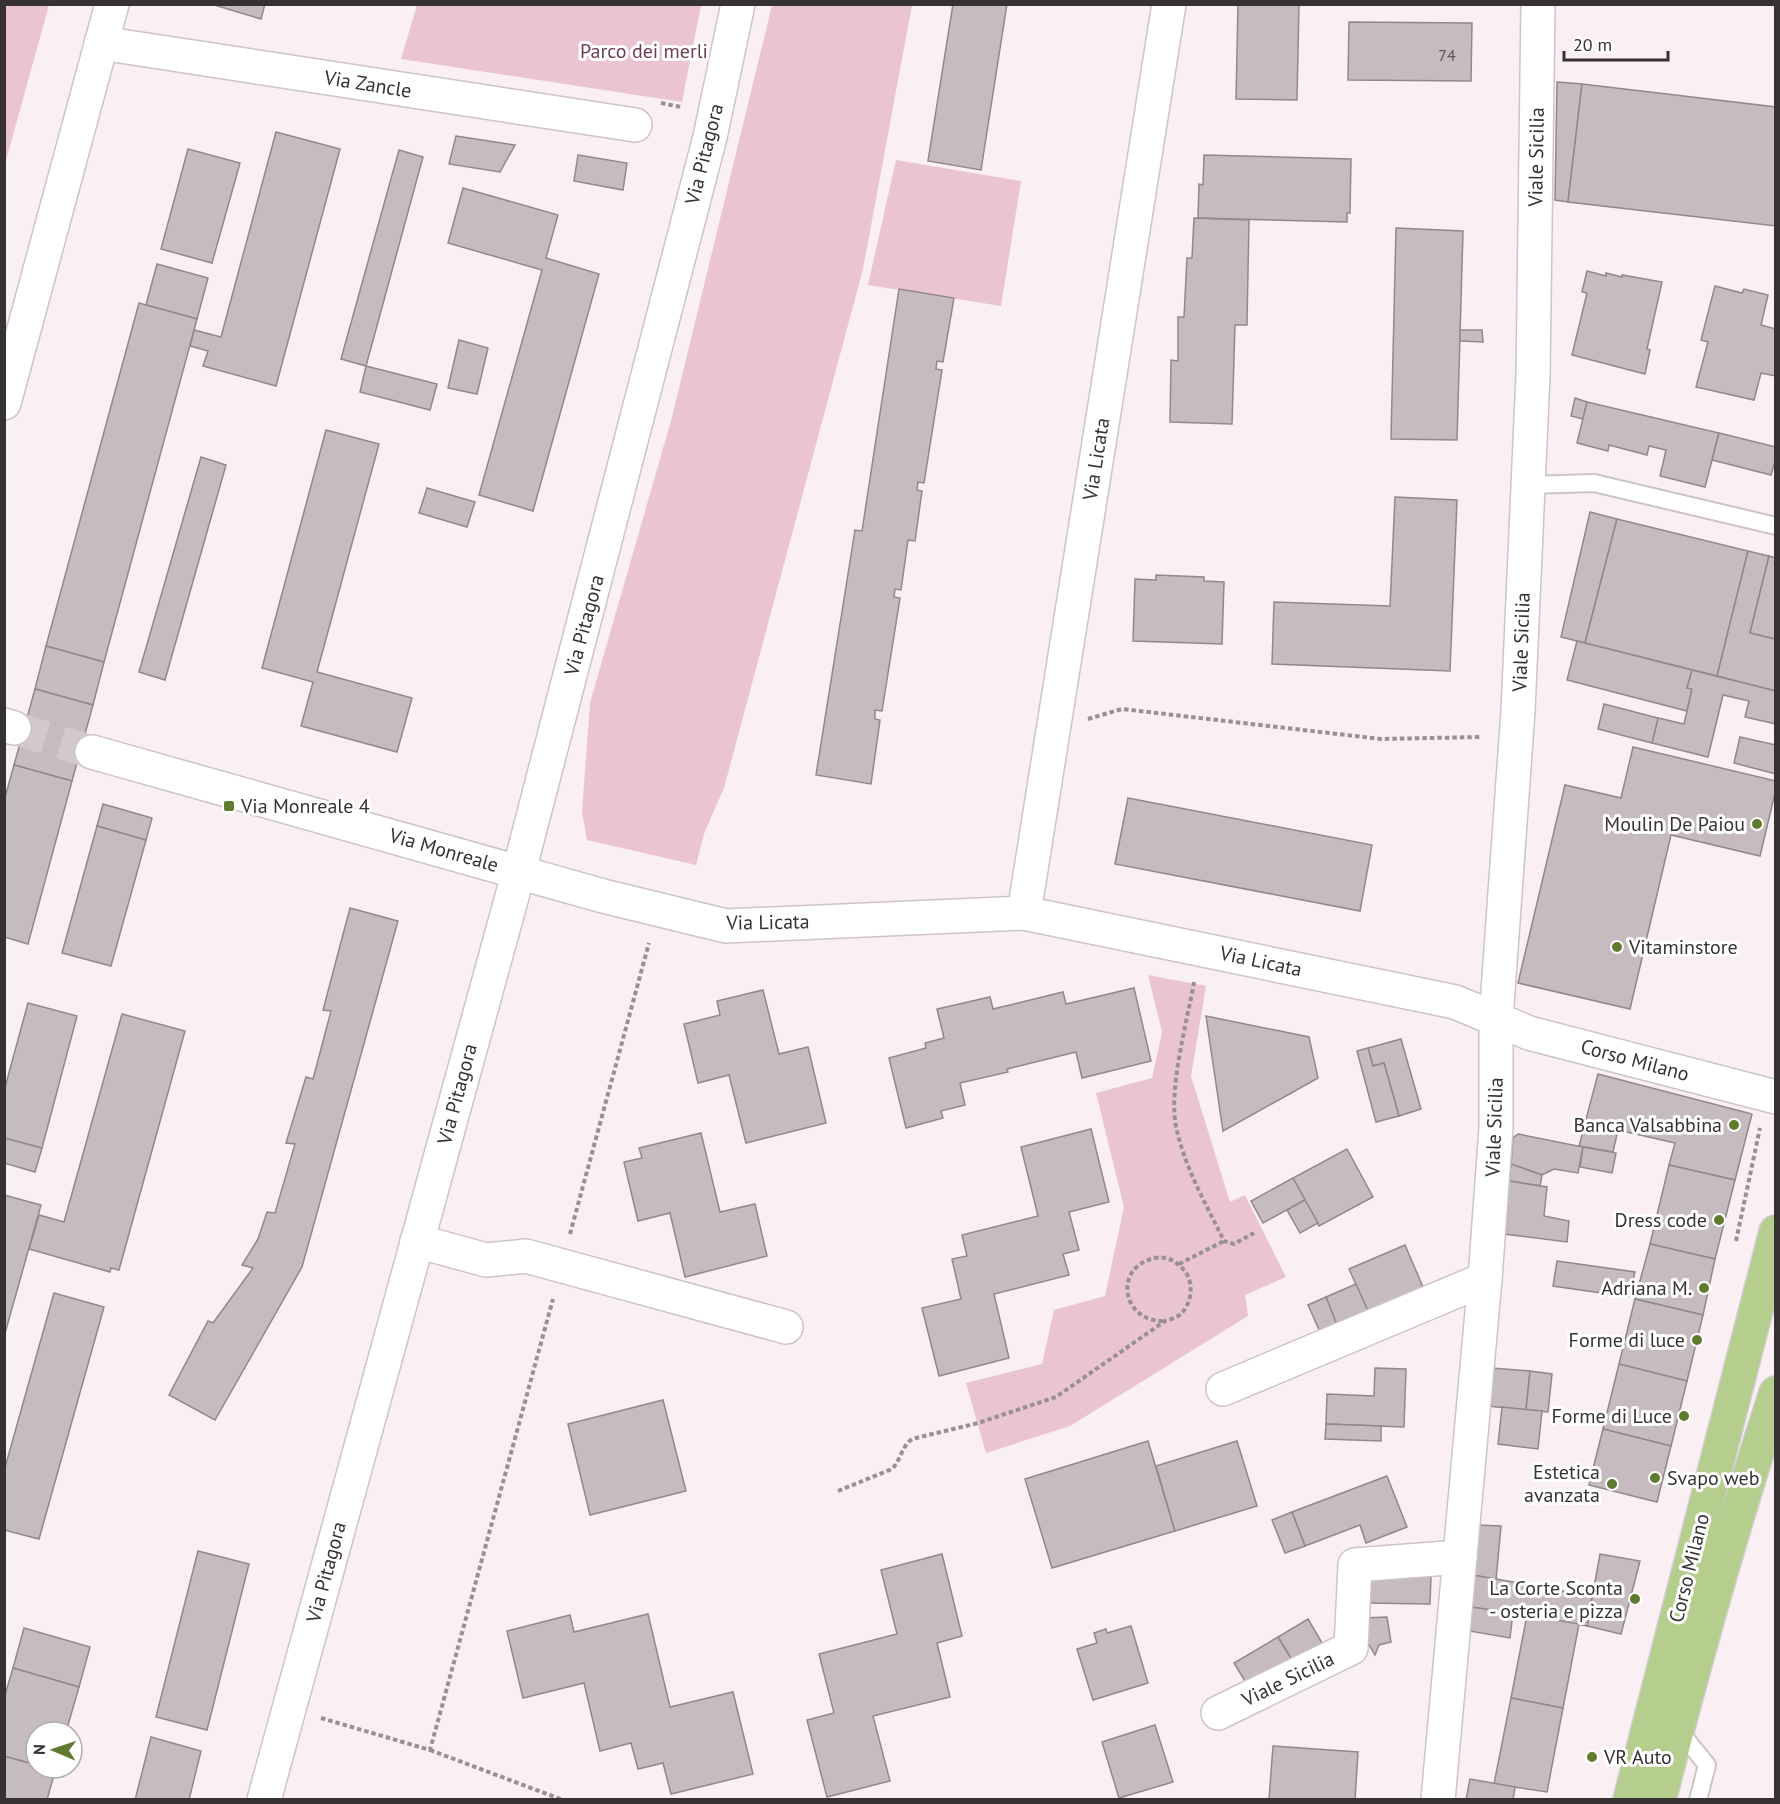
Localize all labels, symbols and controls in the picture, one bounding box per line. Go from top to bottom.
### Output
scale bar [1564,24,1668,62]
text: 20 m [1573,33,1612,56]
park label: Parco dei merli [580,38,708,64]
house number: 74 [1438,45,1456,65]
street label: Via Zancle [322,64,413,104]
street label: Via Pitagora [679,101,729,208]
street label: Viale Sicilia [1522,107,1550,208]
street label: Via Licata [1076,416,1115,503]
street label: Via Pitagora [558,572,610,679]
street label: Viale Sicilia [1506,592,1536,693]
place label: Via Monreale 4 [240,793,370,819]
marker: Via Monreale 4 [222,799,236,813]
place label: Moulin De Paiou [1604,811,1745,837]
marker: Moulin De Paiou [1750,817,1764,831]
street label: Via Monreale [385,822,502,878]
street label: Via Licata [725,908,810,936]
place label: Vitaminstore [1628,934,1738,960]
street label: Via Licata [1217,939,1304,982]
marker: Vitaminstore [1610,940,1624,954]
street label: Corso Milano [1578,1033,1692,1087]
street label: Via Pitagora [431,1041,483,1148]
street label: Viale Sicilia [1479,1077,1509,1178]
place label: Banca Valsabbina [1574,1112,1722,1138]
marker: Banca Valsabbina [1727,1118,1741,1132]
place label: Dress code [1615,1207,1707,1233]
marker: Dress code [1712,1213,1726,1227]
place label: Adriana M. [1601,1275,1692,1301]
marker: Adriana M. [1697,1281,1711,1295]
place label: Forme di luce [1569,1327,1685,1353]
marker: Forme di luce [1690,1333,1704,1347]
place label: Forme di Luce [1552,1403,1672,1429]
marker: Forme di Luce [1677,1409,1691,1423]
place label: Estetica avanzata [1524,1459,1600,1508]
place label: Svapo web [1667,1465,1760,1491]
marker: Svapo web [1648,1471,1662,1485]
marker: Estetica avanzata [1605,1477,1619,1491]
street label: Corso Milano [1663,1511,1715,1625]
street label: Via Pitagora [300,1519,352,1626]
place label: La Corte Sconta - osteria e pizza [1489,1575,1623,1624]
marker: La Corte Sconta - osteria e pizza [1628,1592,1642,1606]
street label: Viale Sicilia [1237,1646,1338,1713]
north arrow [24,1720,84,1780]
text: N [29,1744,49,1755]
place label: VR Auto [1603,1744,1672,1770]
marker: VR Auto [1585,1750,1599,1764]

